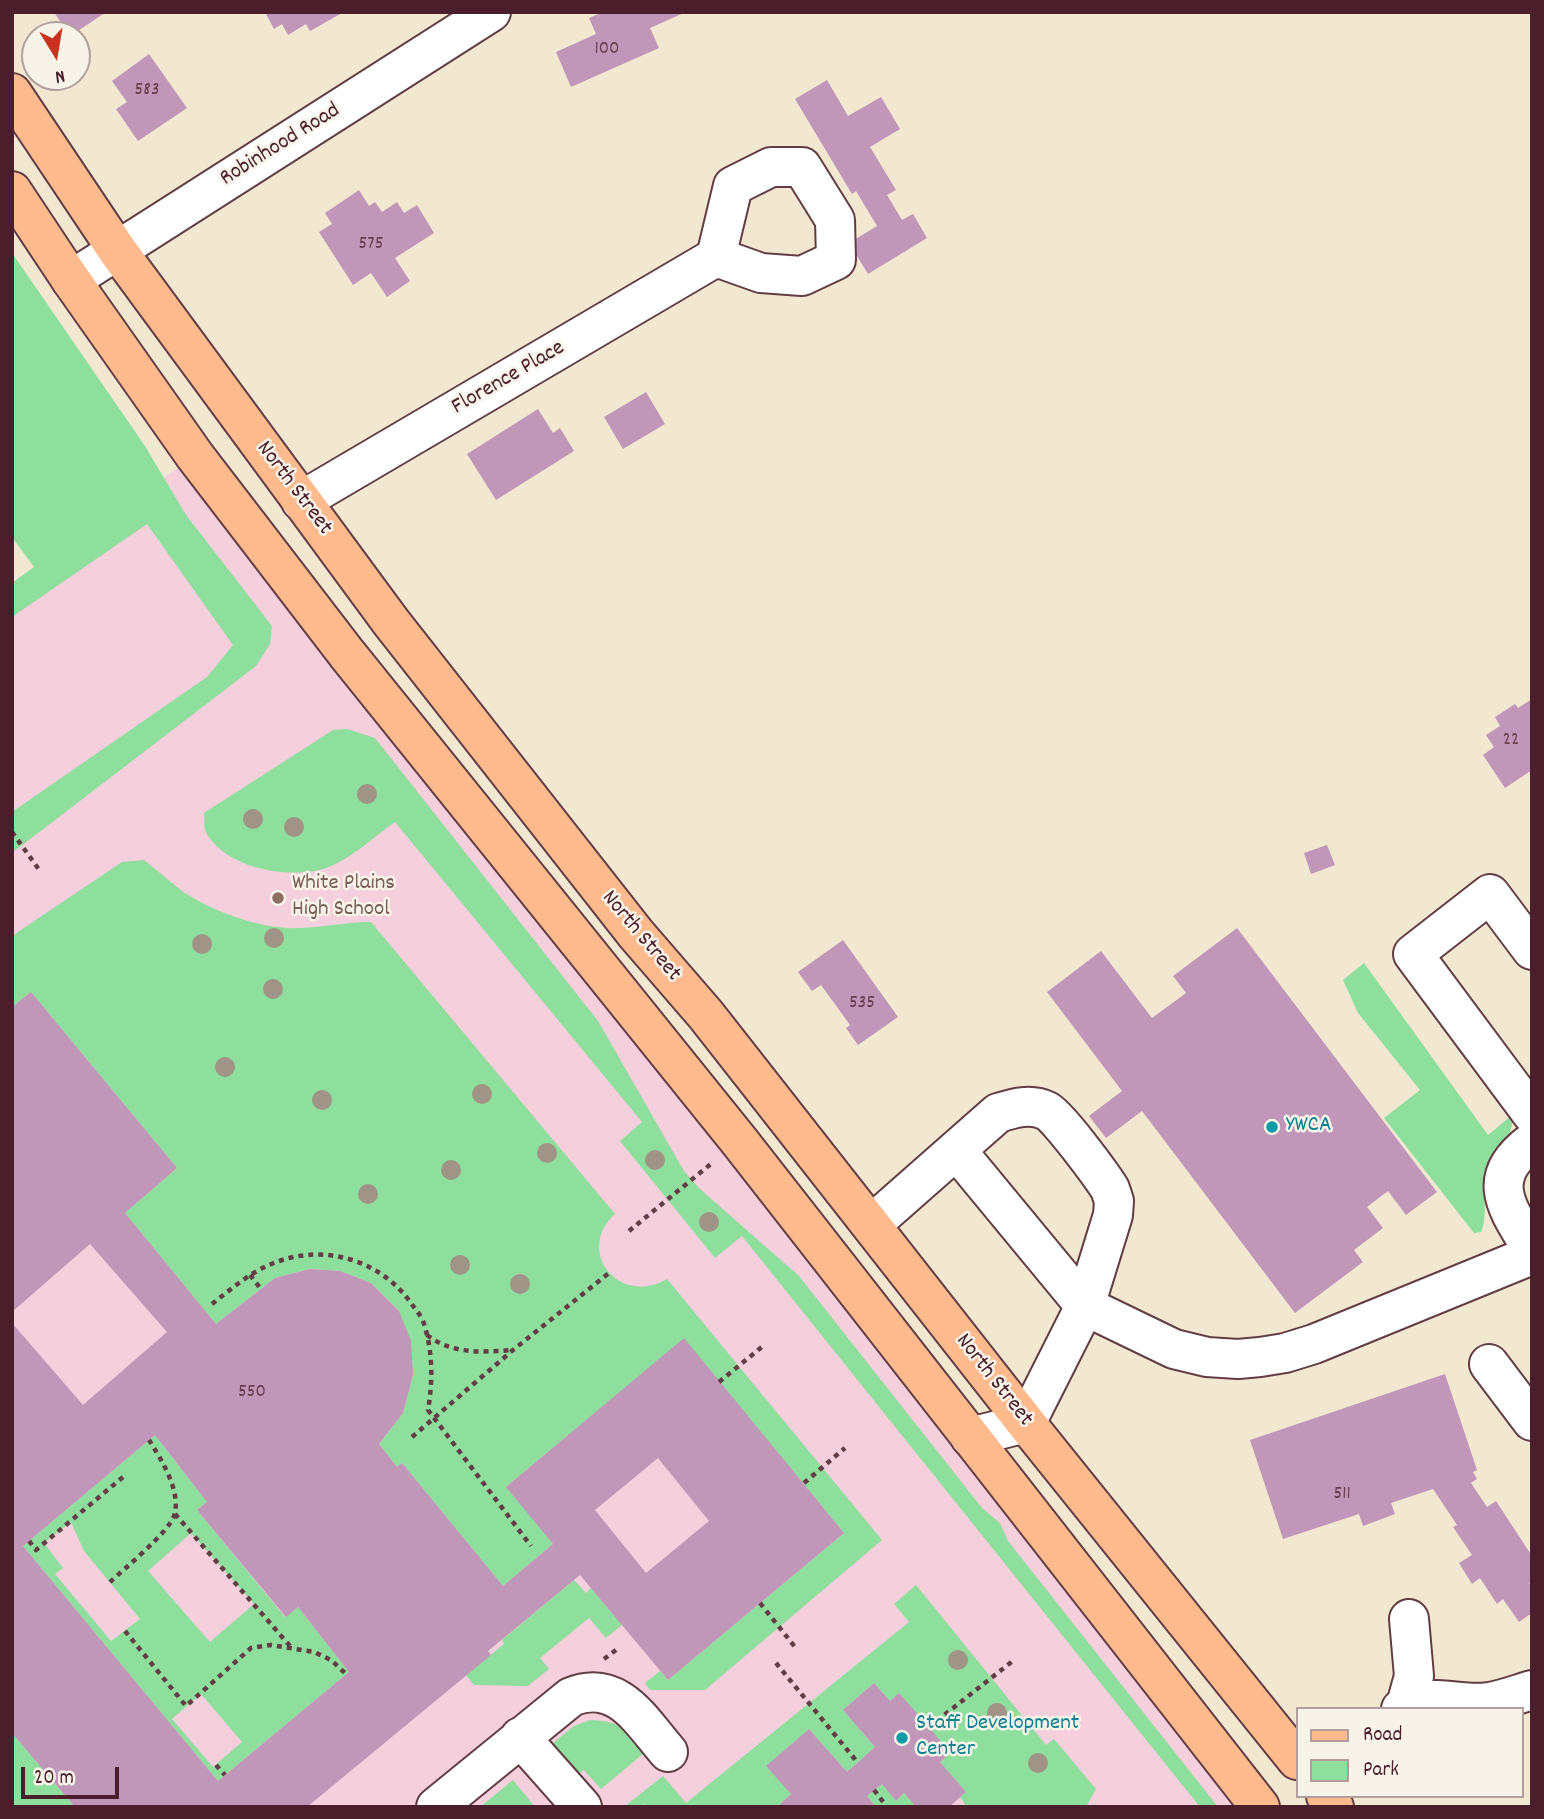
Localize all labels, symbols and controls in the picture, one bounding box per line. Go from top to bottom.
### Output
north arrow [21,21,91,91]
house number: 100 [595,39,619,61]
text: N [53,61,67,89]
house number: 583 [135,80,159,102]
street label: Robinhood Road [216,98,346,194]
house number: 575 [359,234,383,256]
street label: Florence Place [448,336,570,422]
street label: North Street [249,437,337,541]
house number: 22 [1503,730,1519,752]
place label: White Plains High School [292,871,395,925]
street label: North Street [594,886,686,988]
marker: White Plains High School [270,890,286,906]
house number: 535 [849,993,875,1015]
place label: YWCA [1286,1113,1332,1141]
marker: YWCA [1264,1119,1280,1135]
street label: North Street [948,1329,1038,1433]
house number: 550 [238,1382,266,1404]
house number: 511 [1333,1484,1351,1506]
legend [1296,1707,1523,1798]
place label: Staff Development Center [916,1711,1079,1765]
text: Road [1363,1721,1402,1751]
marker: Staff Development Center [894,1730,910,1746]
scale bar [24,1752,122,1796]
text: Park [1363,1756,1399,1786]
text: 20 m [34,1764,74,1794]

